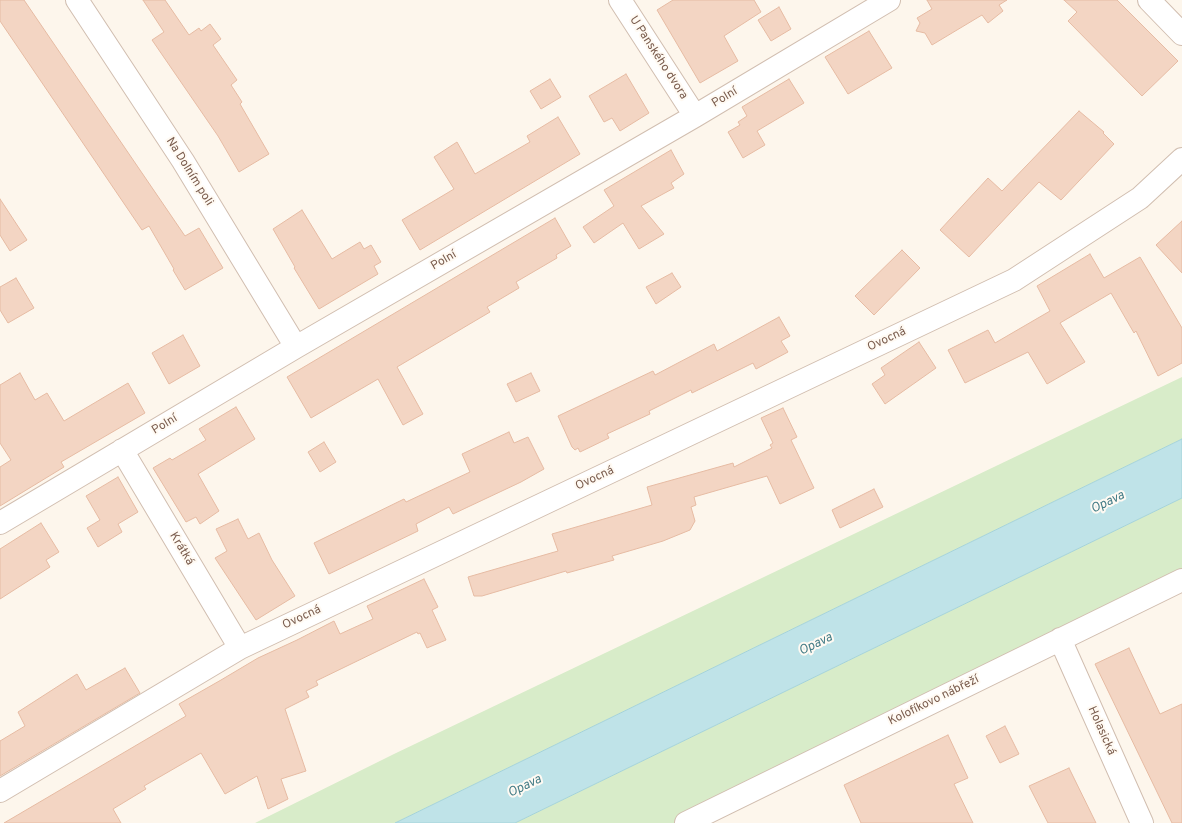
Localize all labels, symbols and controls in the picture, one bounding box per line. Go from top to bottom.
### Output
street label: U Panského dvora [626,14,690,102]
street label: Polní [710,85,740,111]
street label: Na Dolním poli [162,135,216,209]
street label: Polní [429,248,459,274]
street label: Ovocná [866,325,908,355]
street label: Polní [150,412,180,438]
street label: Ovocná [574,464,616,494]
water label: Opava [1089,488,1127,518]
street label: Krátká [166,530,196,568]
street label: Ovocná [281,603,323,633]
water label: Opava [797,630,835,660]
street label: Kolofíkovo nábřeží [886,673,982,729]
street label: Holasická [1084,704,1118,758]
water label: Opava [506,772,544,802]

